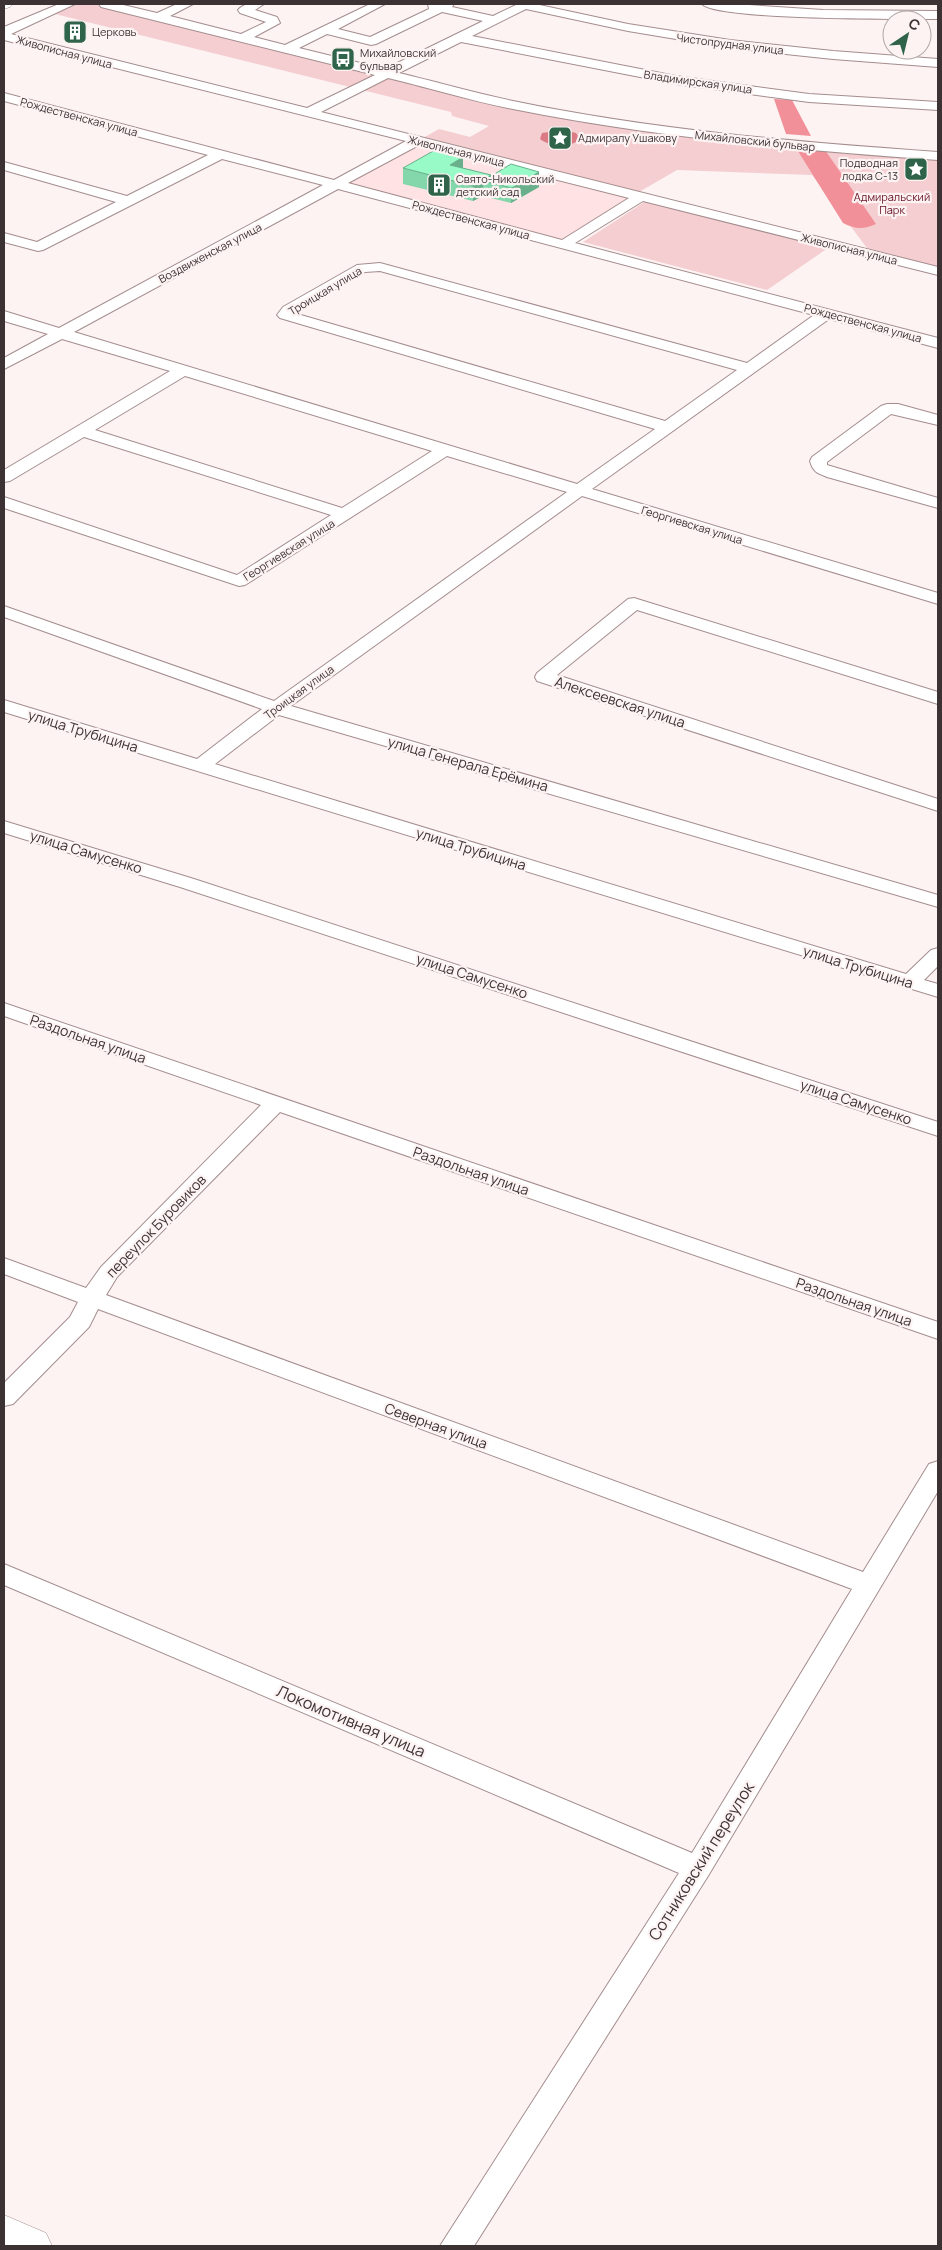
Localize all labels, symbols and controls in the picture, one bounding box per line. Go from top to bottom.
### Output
north arrow [882,10,932,60]
text: С [905,13,924,35]
building icon: Церковь [62,19,88,45]
place label: Церковь [92,24,137,39]
street label: Чистопрудная улица [676,29,785,58]
street label: Живописная улица [14,31,114,72]
place label: Михайловский бульвар [360,45,436,73]
bus stop icon: Михайловский бульвар [330,46,356,72]
street label: Владимирская улица [643,66,753,97]
street label: Рождественская улица [19,94,139,139]
place icon: Адмиралу Ушакову [547,125,573,151]
street label: Михайловский бульвар [694,127,816,154]
place label: Адмиралу Ушакову [578,130,677,145]
street label: Живописная улица [406,131,506,170]
place label: Подводная лодка С-13 [840,155,898,183]
place icon: Подводная лодка С-13 [903,156,929,182]
place label: Свято-Никольский детский сад [456,171,554,199]
building icon: Свято-Никольский детский сад [426,172,452,198]
park label: Адмиральский Парк [854,189,930,217]
street label: Рождественская улица [411,197,531,242]
street label: Воздвиженская улица [156,219,264,286]
street label: Живописная улица [799,229,899,268]
street label: Троицкая улица [285,263,364,318]
street label: Рождественская улица [803,300,923,345]
street label: Георгиевская улица [640,502,745,547]
street label: Георгиевская улица [240,515,337,584]
street label: Троицкая улица [261,661,337,722]
street label: Алексеевская улица [553,671,688,732]
street label: улица Трубицина [26,705,141,756]
street label: улица Генерала Ерёмина [386,731,551,796]
street label: улица Трубицина [414,823,529,874]
street label: улица Самусенко [28,825,145,878]
street label: улица Трубицина [801,941,916,992]
street label: улица Самусенко [414,949,530,1003]
street label: Раздольная улица [28,1010,149,1067]
street label: улица Самусенко [798,1075,914,1129]
street label: Раздольная улица [411,1142,532,1199]
street label: переулок Буровиков [102,1170,210,1281]
street label: Раздольная улица [794,1273,915,1330]
street label: Северная улица [382,1398,490,1453]
street label: Локомотивная улица [273,1680,429,1762]
street label: Сотниковский переулок [643,1777,759,1945]

